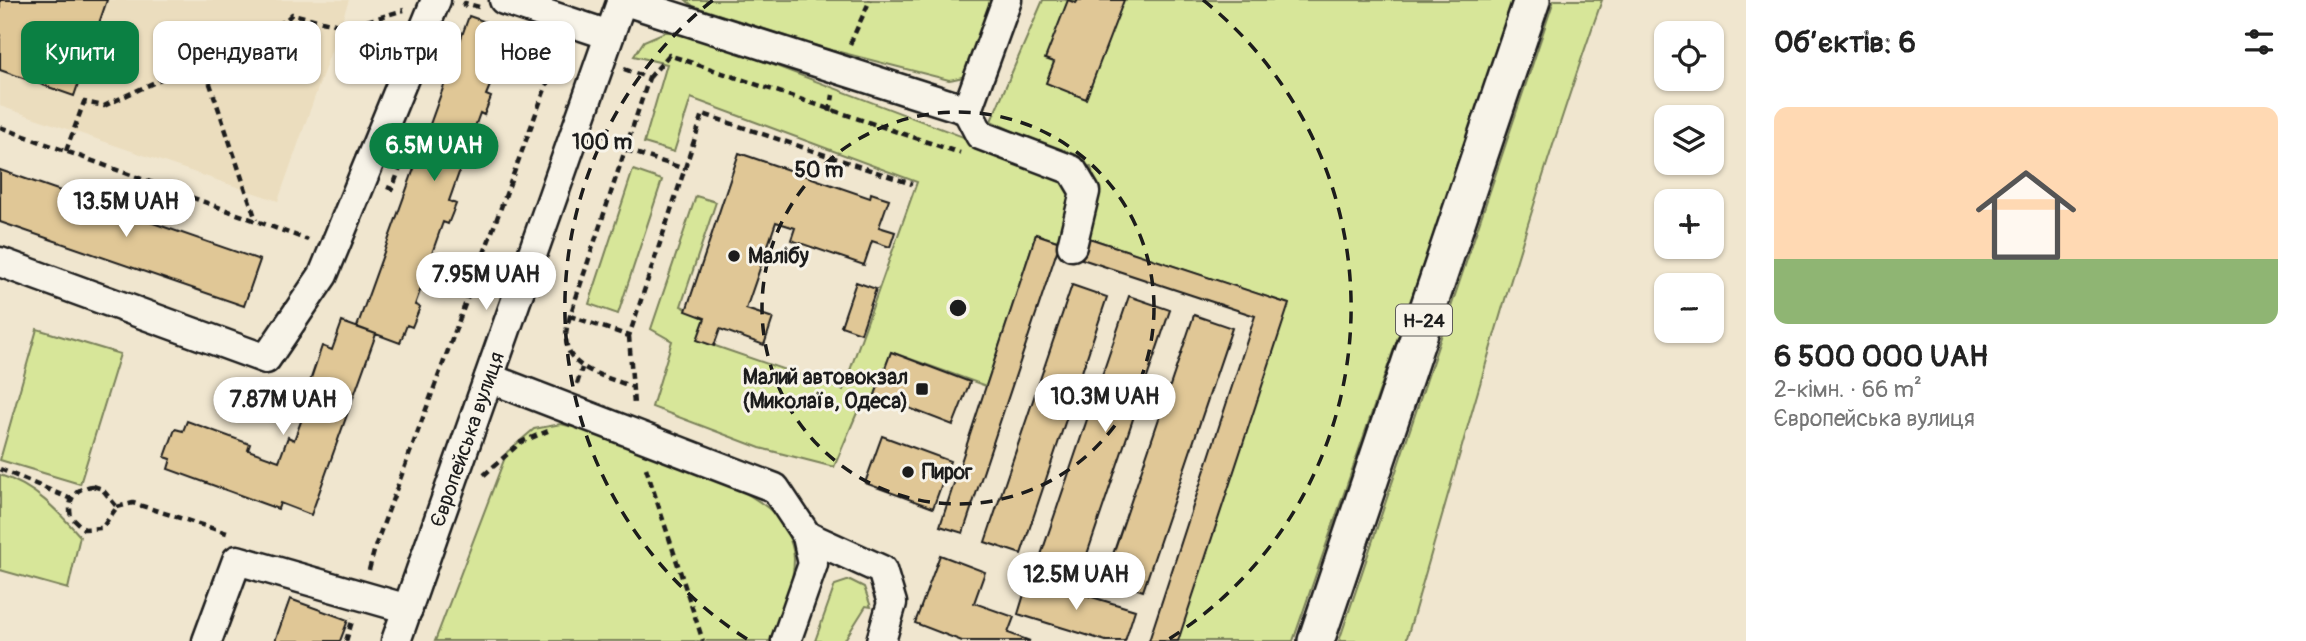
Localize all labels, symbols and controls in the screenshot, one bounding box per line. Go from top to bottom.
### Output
chip: Купити [21,21,139,84]
chip: Орендувати [153,21,321,84]
chip: Фільтри [335,21,461,84]
chip: Нове [475,21,575,84]
map controls [1654,21,1724,343]
button: locate [1654,21,1724,91]
icon: filters [2240,23,2278,61]
text: Об’єктів: 6 [1774,24,1916,61]
button: layers [1654,105,1724,175]
pin: 6.5M UAH [362,124,506,183]
text: 100 m [572,129,632,156]
text: 6.5M UAH [385,131,483,160]
icon: home [1963,152,2089,278]
text: 50 m [795,157,844,184]
pin: 13.5M UAH [46,180,206,239]
text: 13.5M UAH [73,187,179,216]
button: + [1654,189,1724,259]
place label: Малібу [748,243,809,270]
marker: Малібу [726,248,742,264]
pin: 7.95M UAH [406,252,566,312]
text: 7.95M UAH [432,260,540,289]
button: − [1654,273,1724,343]
centre of rings [946,296,970,320]
road number: Н-24 [1396,304,1452,336]
text: 6 500 000 UAH [1774,338,1988,375]
street label: Європейська вулиця [424,348,511,530]
place label: Малий автовокзал (Миколаїв, Одеса) [742,364,908,415]
pin: 10.3M UAH [1025,374,1185,434]
text: 2-кімн. · 66 m² [1774,375,1922,404]
pin: 7.87M UAH [203,378,363,437]
marker: Малий автовокзал (Миколаїв, Одеса) [914,381,930,397]
text: 10.3M UAH [1051,382,1159,411]
text: 7.87M UAH [229,385,337,414]
text: Європейська вулиця [1774,404,1975,433]
place label: Пирог [922,459,973,486]
marker: Пирог [900,464,916,480]
pin: 12.5M UAH [996,552,1156,612]
text: 12.5M UAH [1023,560,1129,589]

